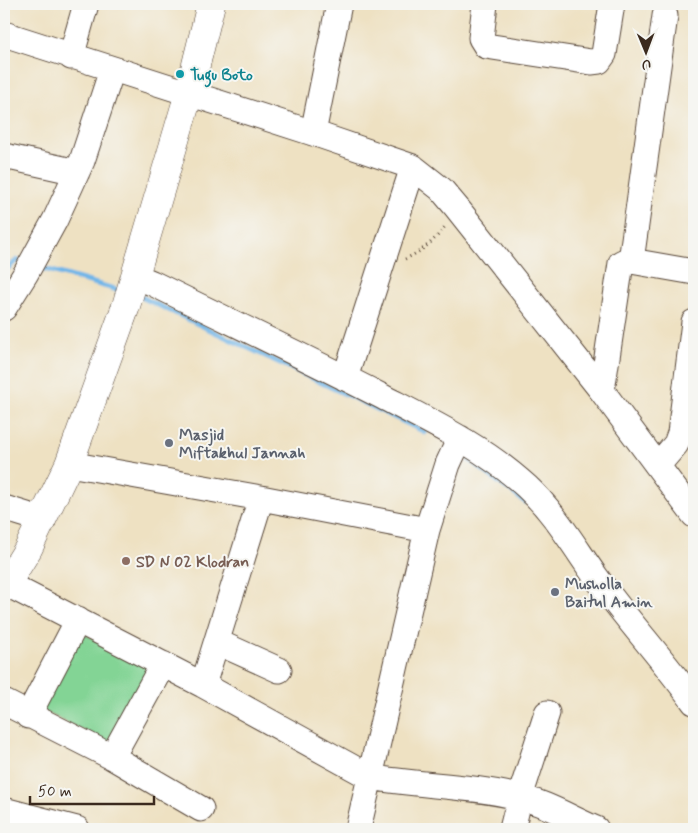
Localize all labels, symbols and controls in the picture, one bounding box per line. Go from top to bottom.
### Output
north arrow [620,28,670,78]
text: U [641,55,651,73]
place label: Tugu Boto [190,65,253,88]
marker: Tugu Boto [174,68,186,80]
place label: Masjid Miftakhul Jannah [179,425,305,464]
marker: Masjid Miftakhul Jannah [163,437,175,449]
place label: SD N 02 Klodran [136,552,249,573]
marker: SD N 02 Klodran [120,555,132,567]
place label: Musholla Baitul Amin [565,574,653,613]
marker: Musholla Baitul Amin [549,586,561,598]
scale bar [30,773,154,805]
text: 50 m [38,782,72,802]

